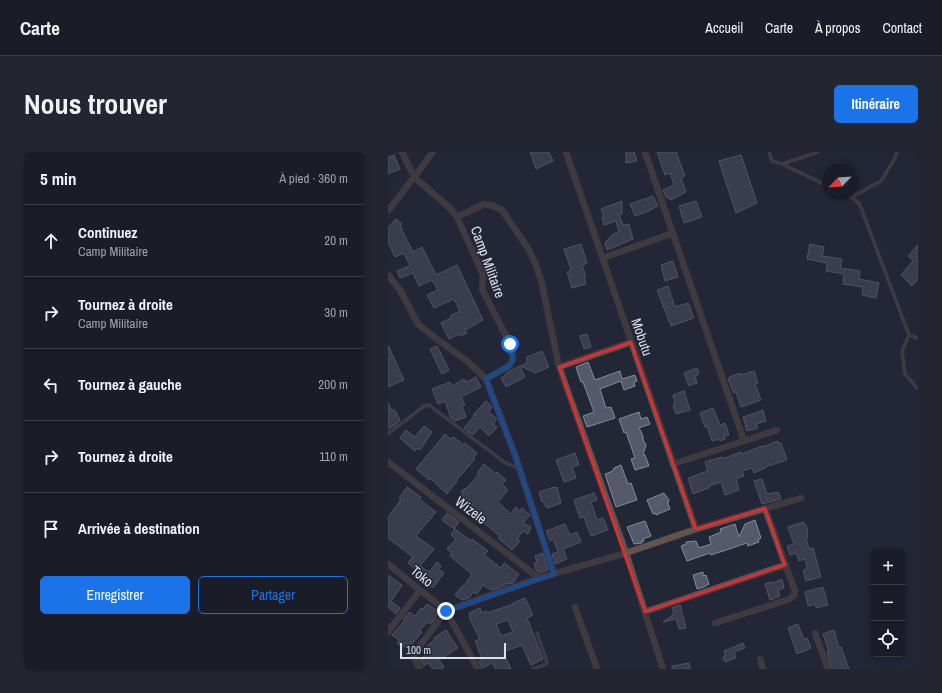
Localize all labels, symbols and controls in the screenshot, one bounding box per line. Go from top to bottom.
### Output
text: Carte [20,15,60,41]
text: Accueil [705,19,743,37]
text: Carte [765,19,793,37]
text: À propos [815,19,860,37]
text: Contact [882,19,922,37]
text: Nous trouver [24,85,167,123]
button: Itinéraire [834,85,918,123]
north arrow [822,164,858,200]
text: 5 min [40,167,76,190]
text: À pied · 360 m [279,170,348,187]
text: Continuez [78,222,137,243]
street label: Camp Militaire [467,224,509,300]
icon: ahead [40,230,62,252]
text: 20 m [324,232,348,249]
text: Camp Militaire [78,243,148,260]
text: Tournez à droite [78,294,173,315]
icon: right [40,302,62,324]
text: 30 m [324,304,348,321]
text: Camp Militaire [78,315,148,332]
street label: Mobutu [627,316,657,358]
route start [501,335,519,353]
icon: left [40,374,62,396]
text: Tournez à gauche [78,374,182,395]
text: 200 m [318,376,348,393]
icon: right [40,446,62,468]
text: Tournez à droite [78,446,173,467]
text: 110 m [319,448,348,465]
street label: Wizele [452,492,490,528]
icon: arrive [40,518,62,540]
text: Arrivée à destination [78,518,200,539]
map controls [870,549,906,657]
button: + [870,549,906,585]
street label: Toko [407,561,437,591]
button: Enregistrer [40,576,190,614]
button: Partager [198,576,348,614]
button: − [870,585,906,621]
route end [437,602,455,620]
button: locate [870,621,906,657]
scale bar [400,641,506,660]
text: 100 m [406,643,431,657]

